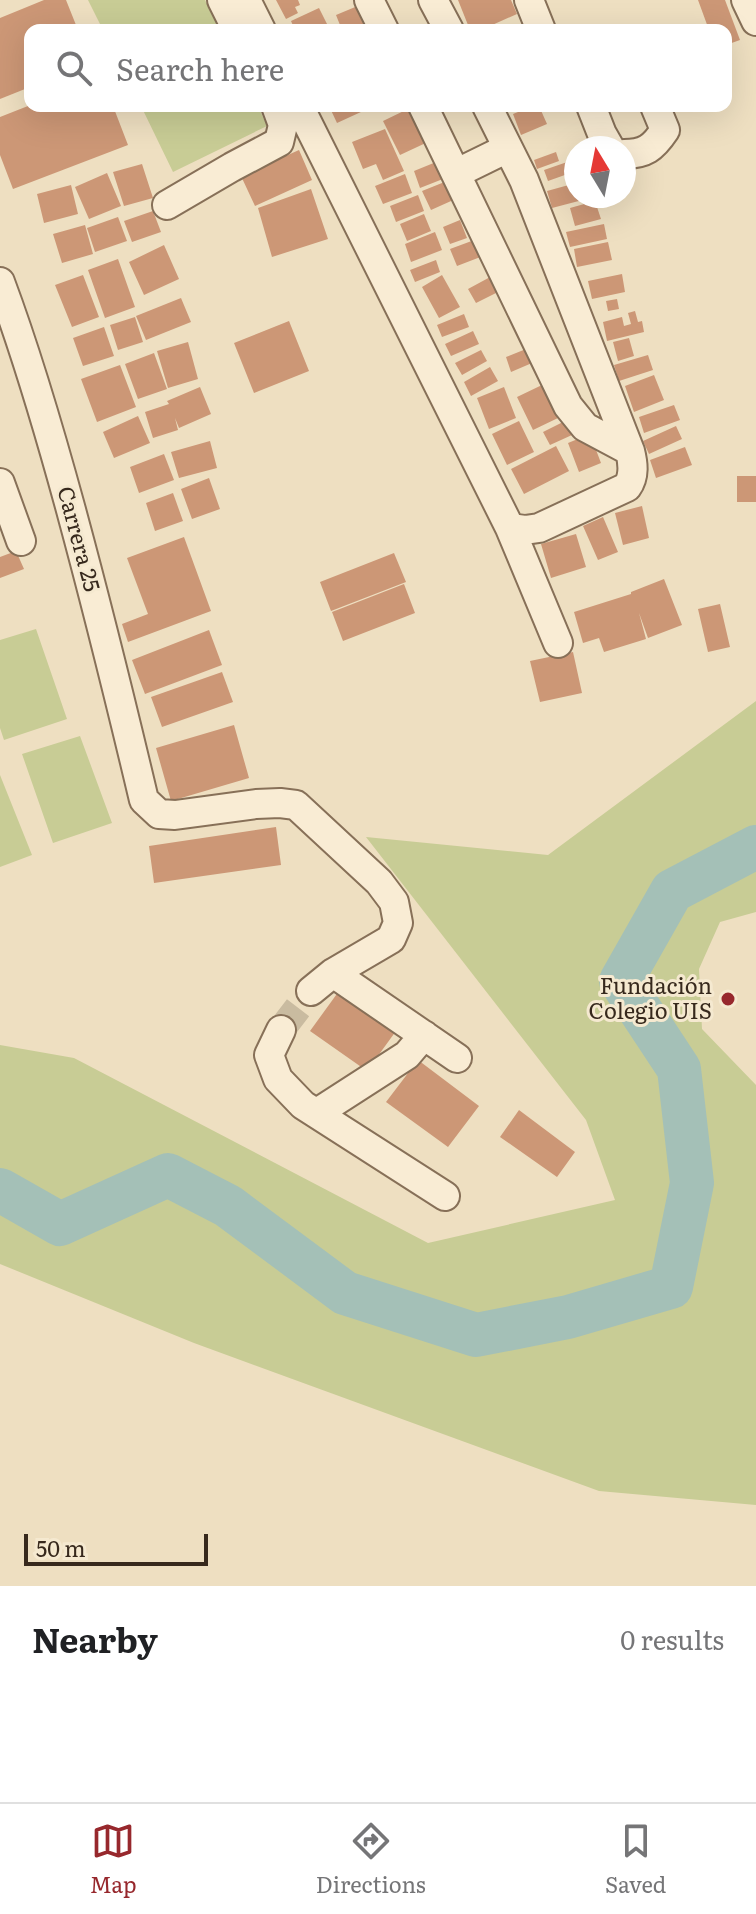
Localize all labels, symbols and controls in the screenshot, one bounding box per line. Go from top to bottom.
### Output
search box [24,24,732,112]
icon: search [52,46,96,90]
text: Search here [116,46,284,90]
north arrow [564,136,636,208]
street label: Carrera 25 [51,482,110,595]
place label: Fundación Colegio UIS [589,968,712,1026]
marker: Fundación Colegio UIS [719,990,737,1008]
scale bar [24,1530,208,1566]
text: 50 m [36,1531,86,1564]
text: Nearby [32,1613,158,1663]
text: 0 results [620,1619,724,1658]
tab: Map [90,1819,137,1900]
tab: Directions [316,1819,426,1900]
tab: Saved [605,1819,666,1900]

